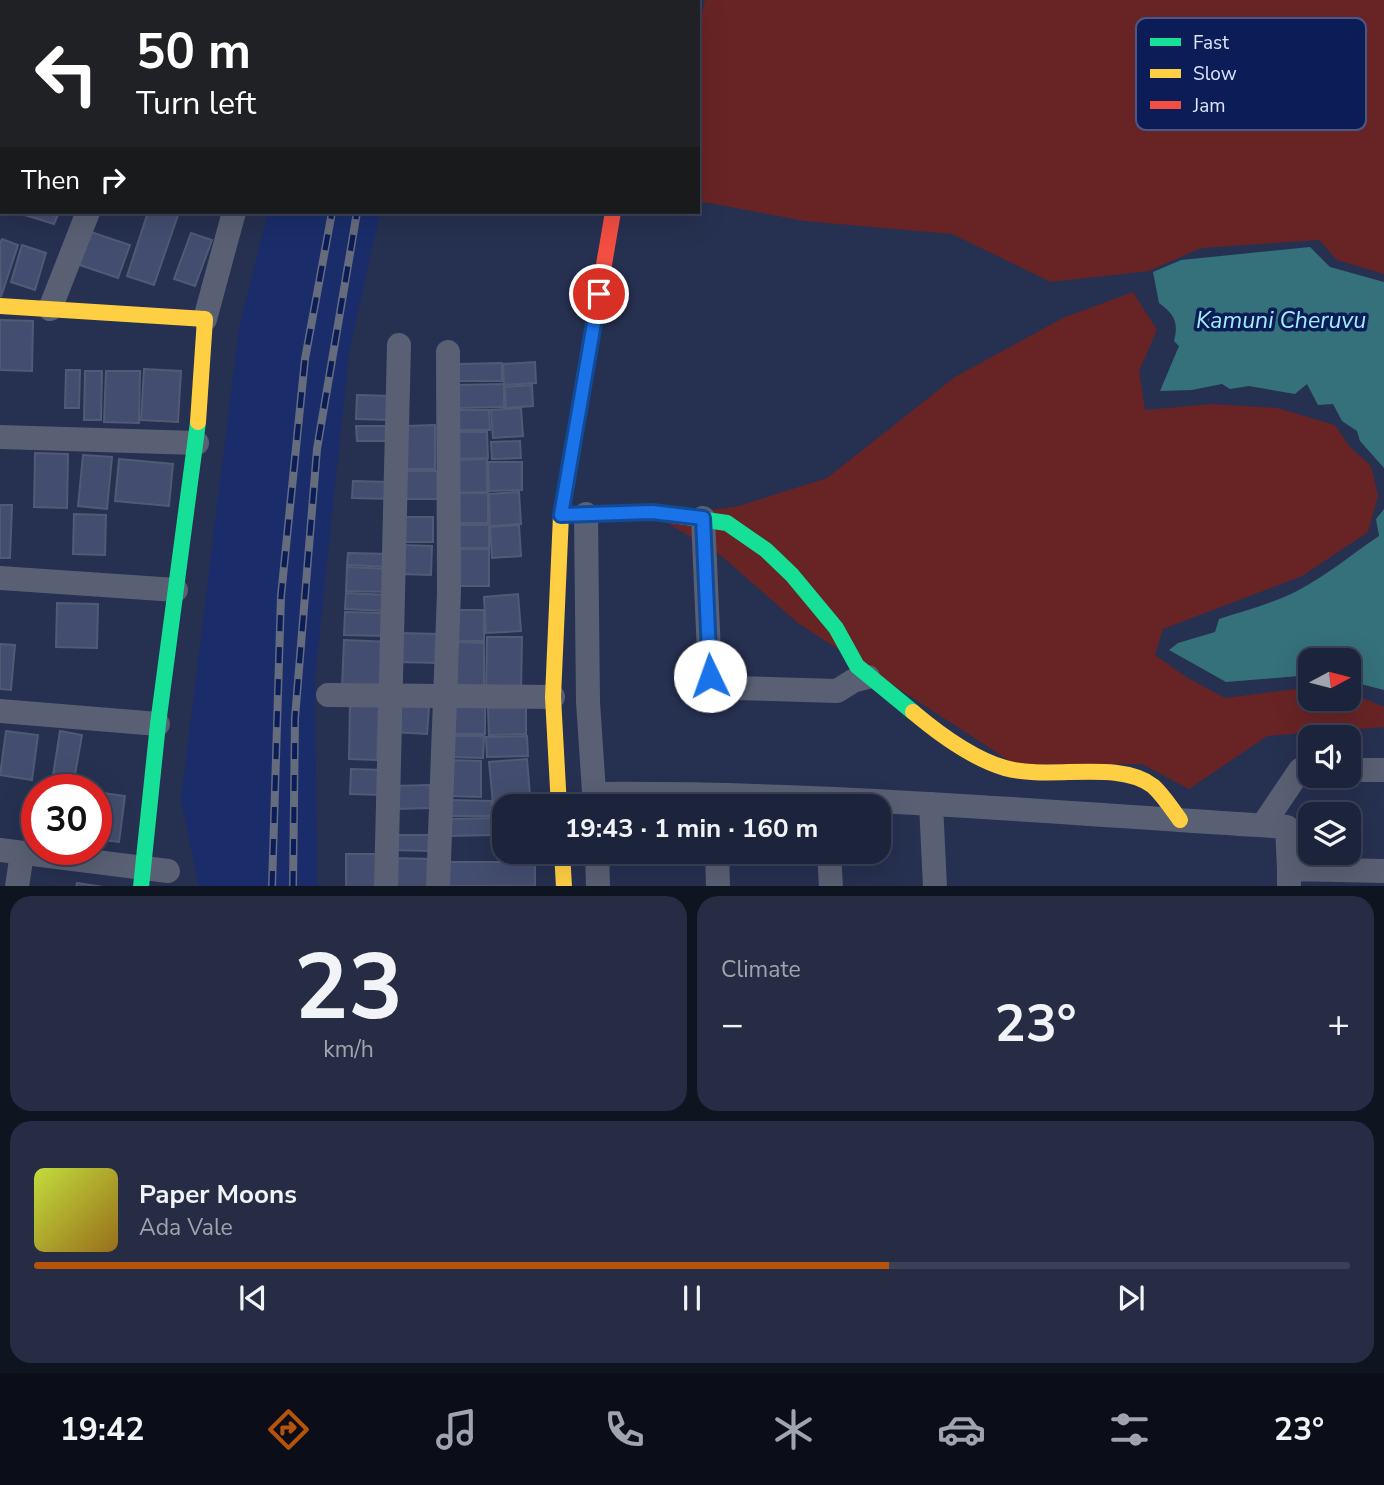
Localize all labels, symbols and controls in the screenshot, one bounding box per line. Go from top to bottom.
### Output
text: 50 m [136,18,251,85]
legend [1136,18,1366,130]
icon: left [21,28,112,119]
text: Fast [1193,30,1229,56]
text: Slow [1193,61,1237,87]
text: Turn left [136,82,256,125]
text: Jam [1192,93,1226,119]
icon: right [94,161,132,199]
text: Then [21,163,80,198]
pin [569,264,629,324]
icon: arrive [580,275,618,313]
water label: Kamuni Cheruvu [1196,305,1366,336]
position arrow [673,639,747,713]
north arrow [1298,648,1362,710]
map controls [1298,648,1361,865]
button: sound [1298,725,1361,788]
speed limit sign: 30 [21,774,112,865]
button: layers [1298,802,1361,865]
text: 19:43 · 1 min · 160 m [565,811,818,846]
text: 23 [294,926,403,1050]
text: Climate [721,954,801,985]
text: 23° [994,988,1077,1059]
text: − [721,999,744,1050]
text: + [1327,999,1350,1050]
text: km/h [323,1034,374,1065]
text: Paper Moons [139,1177,297,1212]
text: Ada Vale [139,1212,233,1243]
icon: previous [234,1279,272,1317]
icon: pause [673,1279,711,1317]
icon: next [1112,1279,1150,1317]
icon: directions [264,1405,313,1454]
icon: music [432,1405,481,1454]
icon: phone [600,1405,649,1454]
icon: climate [769,1405,818,1454]
icon: car [937,1405,986,1454]
icon: filters [1105,1405,1154,1454]
text: 19:42 [60,1408,144,1451]
text: 23° [1274,1408,1324,1451]

